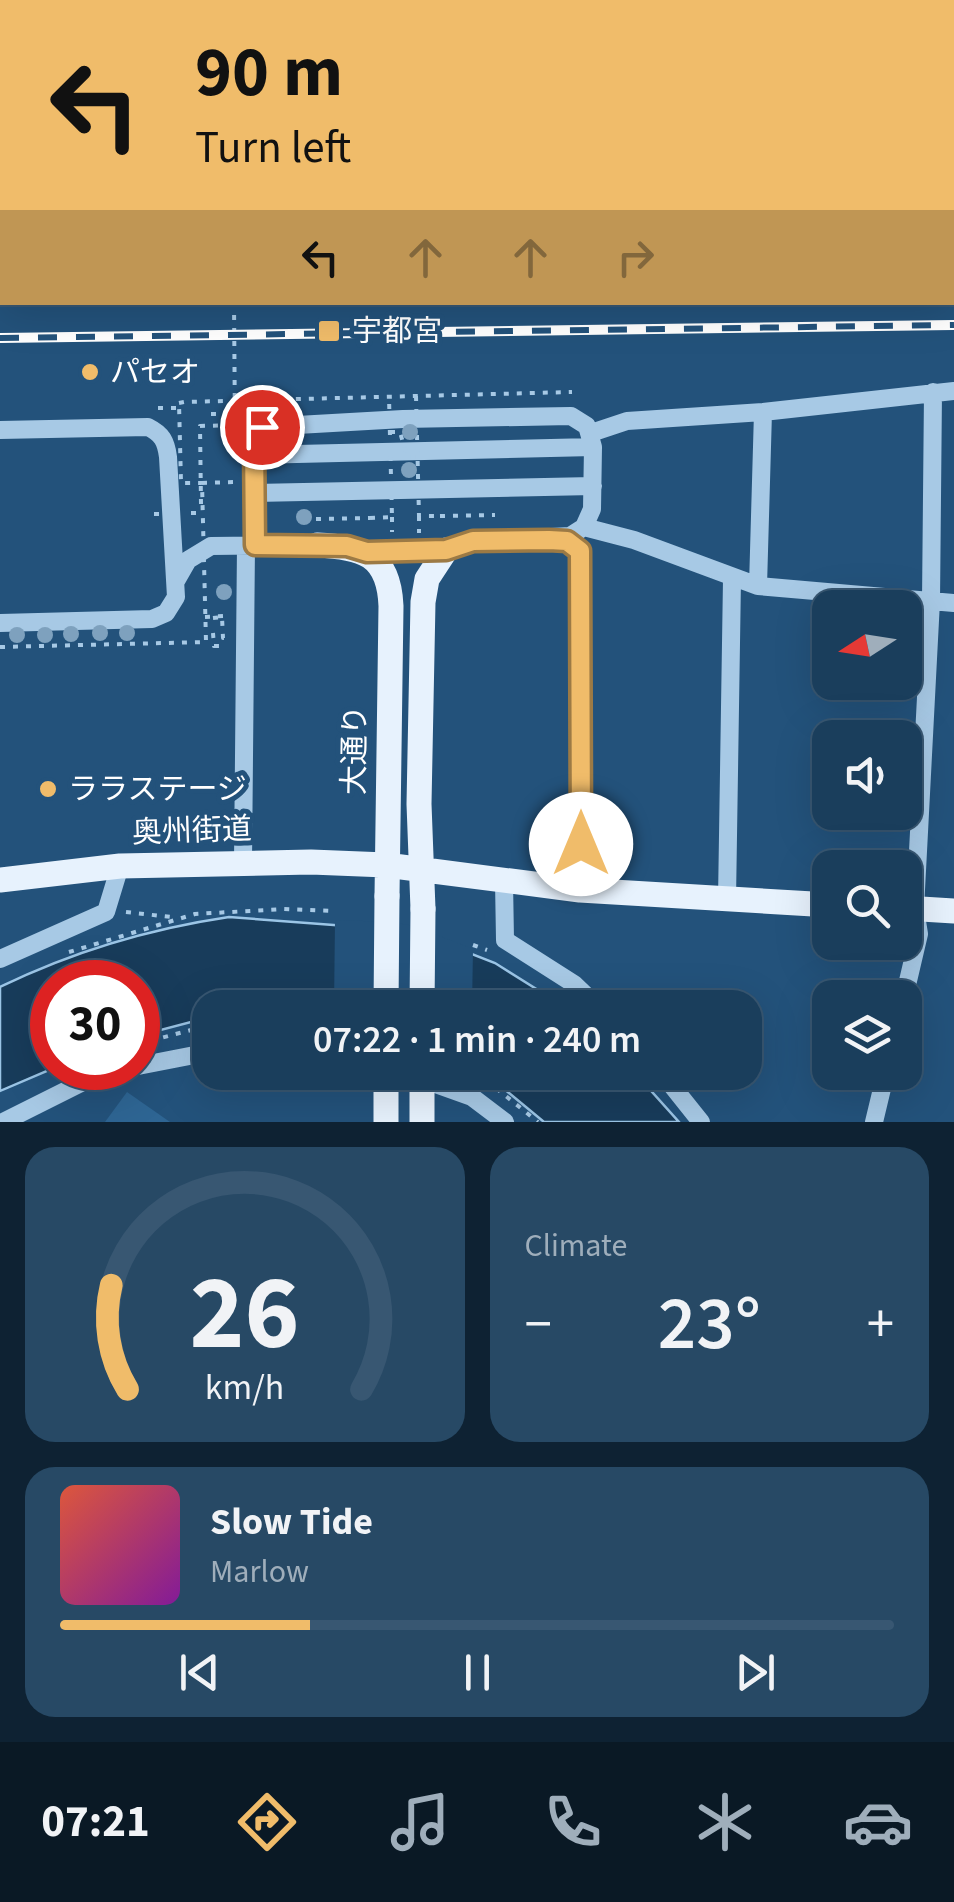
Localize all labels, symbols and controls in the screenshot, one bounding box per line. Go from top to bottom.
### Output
text: 90 m [195,23,343,123]
icon: left [30,40,160,170]
text: Turn left [195,116,351,180]
icon: left [293,230,348,285]
icon: ahead [398,230,453,285]
icon: ahead [503,230,558,285]
icon: right [608,230,663,285]
place label: 宇都宮 [352,310,442,353]
marker: 宇都宮 [316,318,342,344]
place label: パセオ [110,351,200,394]
marker: パセオ [79,361,101,383]
pin [220,385,305,470]
icon: arrive [235,400,290,455]
north arrow [812,590,922,700]
map controls [812,590,922,1090]
street label: 大通り [333,705,377,795]
button: sound [812,720,922,830]
place label: ララステージ [68,768,247,811]
marker: ララステージ [37,778,59,800]
position arrow [529,792,633,896]
street label: 奥州街道 [131,807,253,855]
button: search [812,850,922,960]
speed limit sign: 30 [30,960,160,1090]
button: layers [812,980,922,1090]
text: 07:22 · 1 min · 240 m [313,1013,641,1067]
text: Climate [525,1223,627,1269]
text: 26 [190,1241,300,1389]
text: 23° [658,1271,761,1378]
text: − [525,1286,552,1364]
text: + [867,1286,894,1364]
text: km/h [205,1362,284,1413]
text: Slow Tide [210,1495,373,1549]
text: Marlow [210,1549,309,1595]
icon: previous [172,1645,227,1700]
icon: pause [450,1645,505,1700]
icon: next [728,1645,783,1700]
icon: directions [232,1787,302,1857]
icon: music [385,1787,455,1857]
icon: phone [538,1787,608,1857]
icon: climate [690,1787,760,1857]
icon: car [843,1787,913,1857]
text: 07:21 [41,1790,150,1854]

